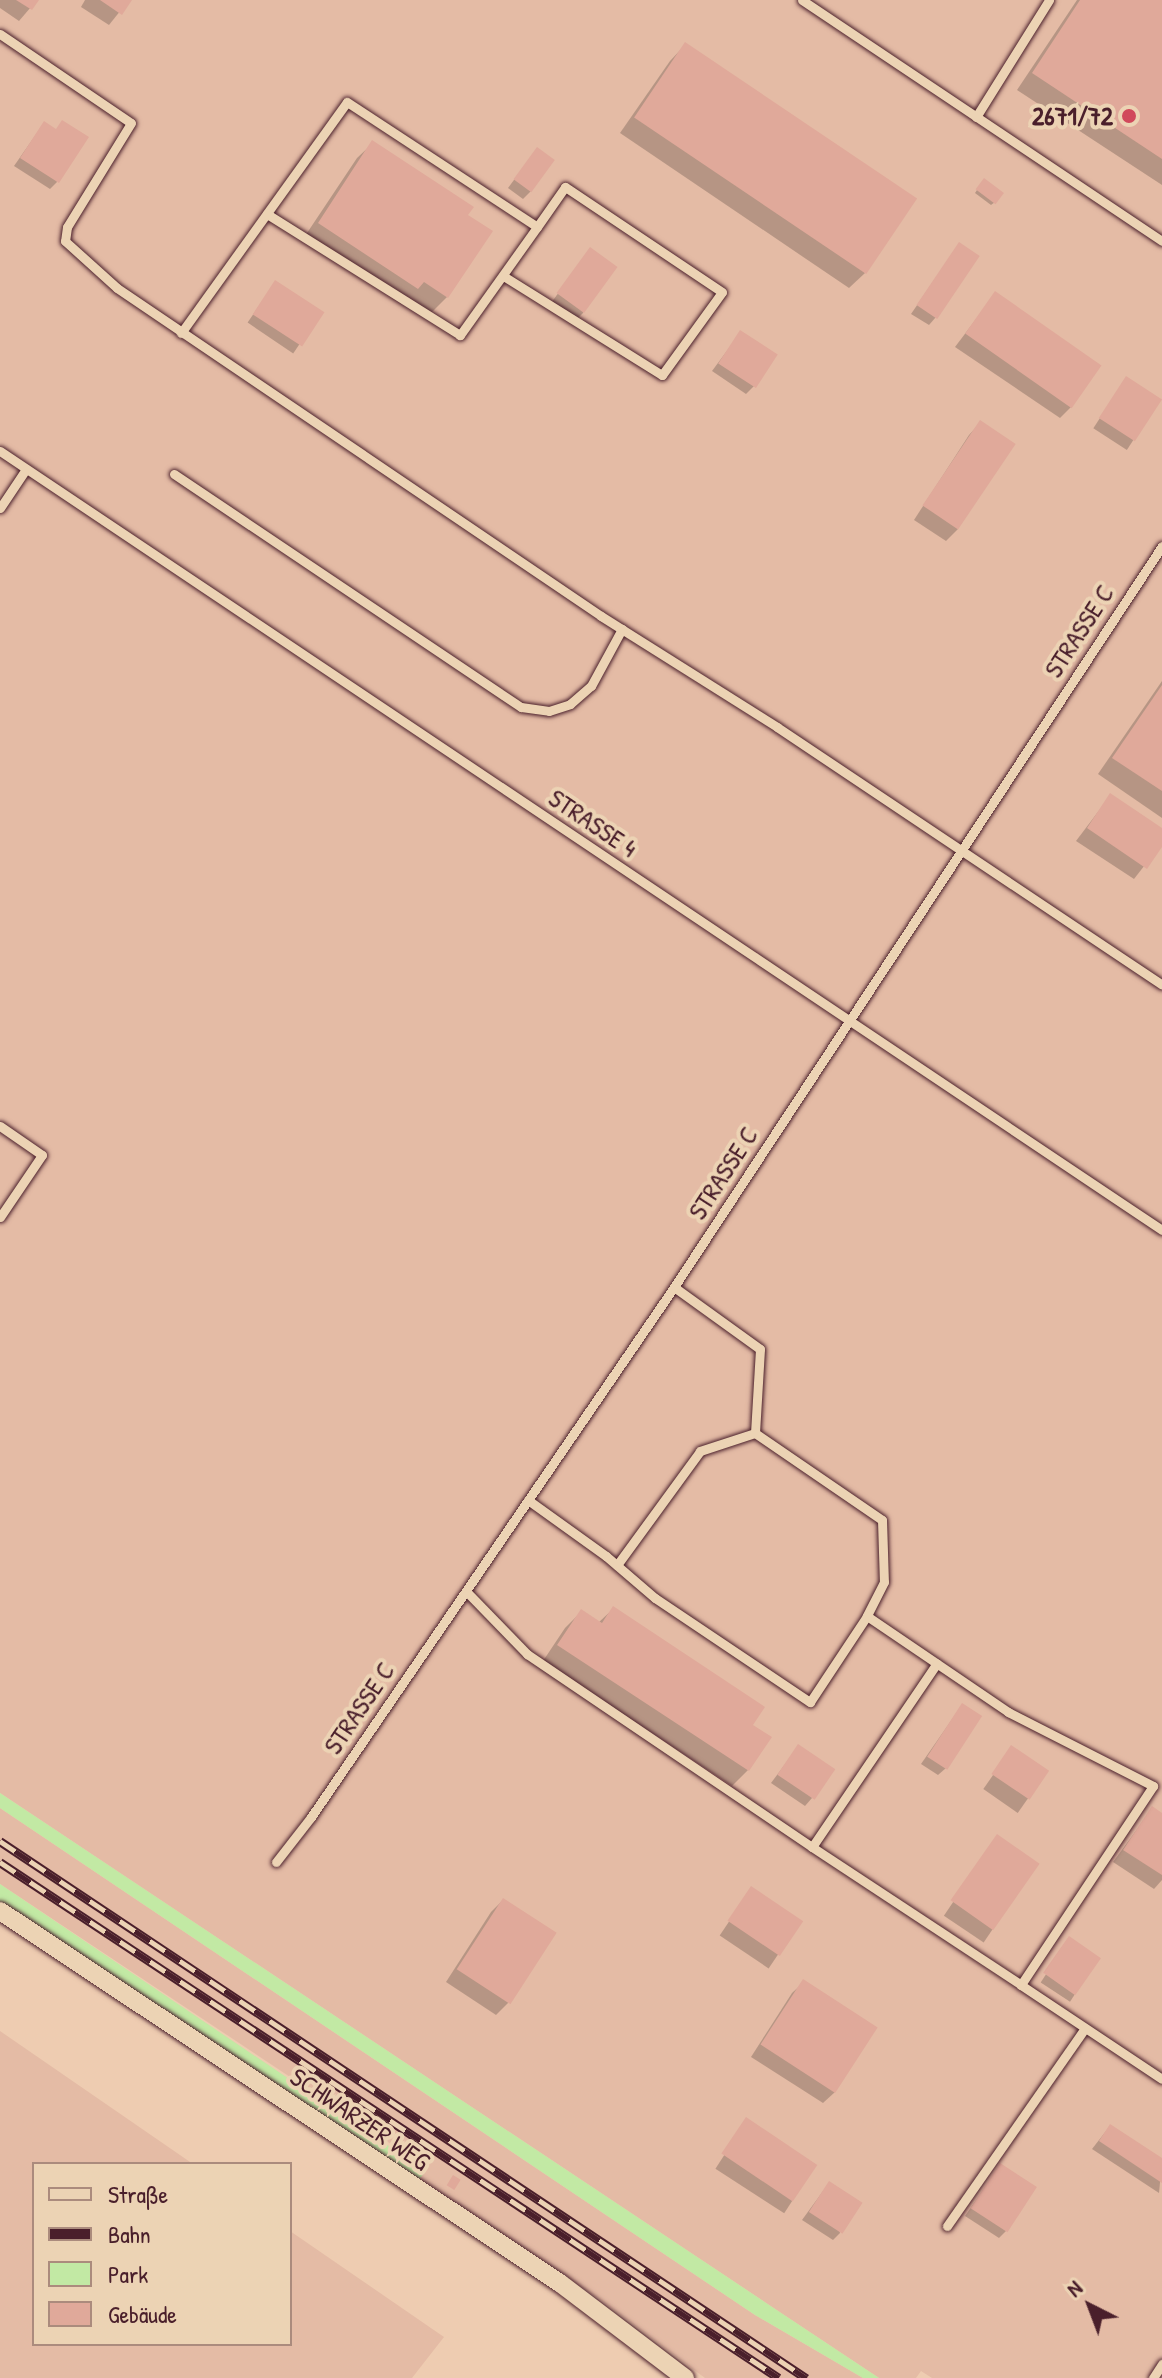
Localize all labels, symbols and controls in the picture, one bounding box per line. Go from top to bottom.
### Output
place label: 2671/72 [1032,100,1113,132]
marker: 2671/72 [1120,107,1138,125]
street label: STRASSE C [1038,579,1120,683]
street label: STRASSE 4 [543,782,643,864]
street label: STRASSE C [682,1121,764,1225]
street label: STRASSE C [317,1656,401,1760]
street label: SCHWARZER WEG [284,2061,436,2177]
legend [32,2162,292,2346]
text: Straße [108,2178,168,2210]
text: Bahn [108,2218,151,2250]
text: Park [108,2258,148,2290]
north arrow [1050,2266,1130,2346]
text: N [1060,2273,1088,2303]
text: Gebäude [108,2298,177,2330]

